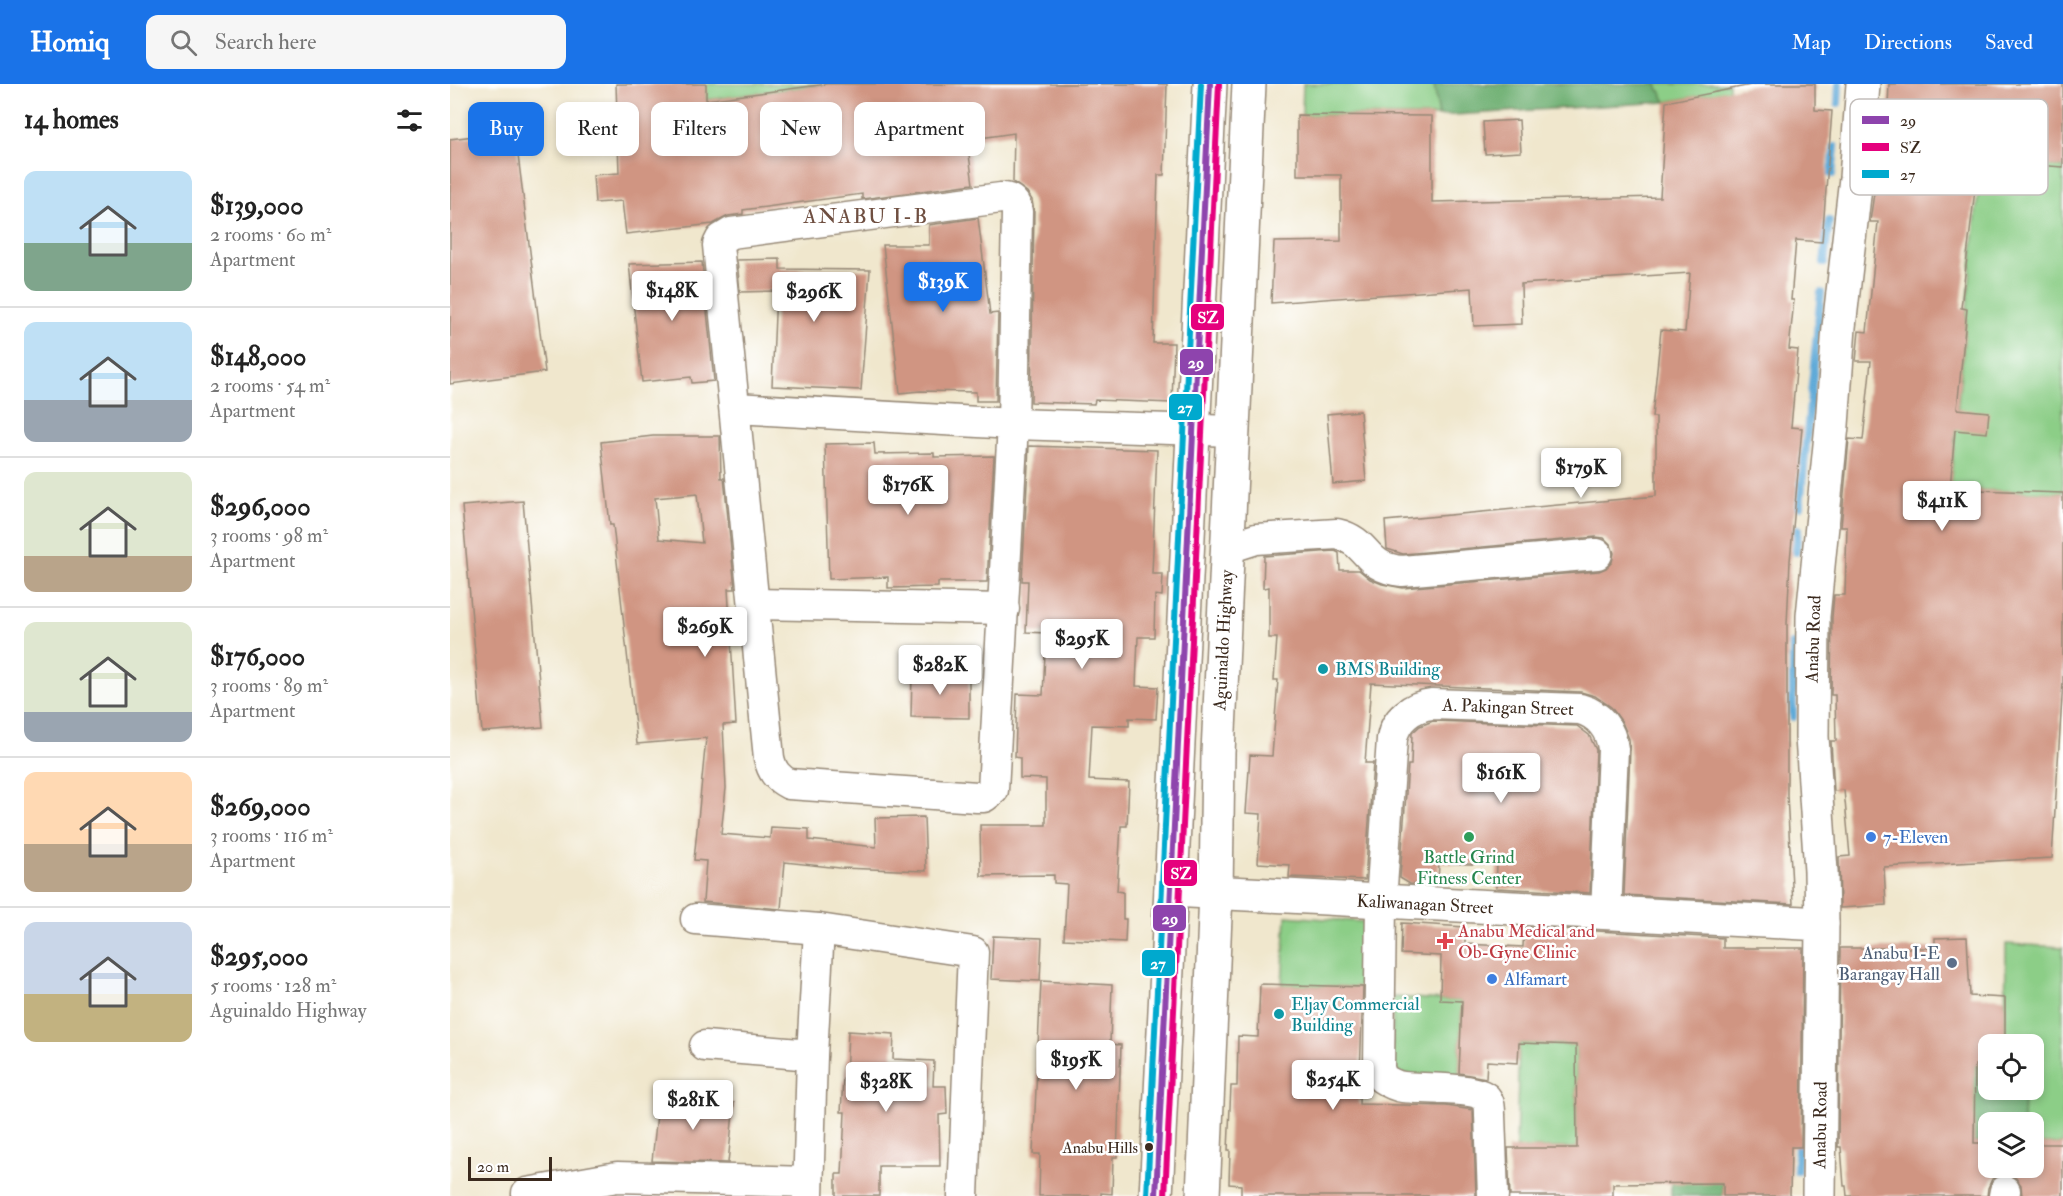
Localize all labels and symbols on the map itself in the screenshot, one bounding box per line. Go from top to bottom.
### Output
legend [1850,99,2048,195]
text: 29 [1900,111,1916,131]
text: SZ [1900,138,1921,158]
text: 27 [1900,165,1916,185]
district label: ANABU I-B [802,203,929,230]
pin: $139K [901,262,985,313]
pin: $148K [630,271,714,322]
pin: $296K [772,272,856,323]
line badge: SZ [1190,303,1225,331]
text: SZ [1198,308,1218,328]
line badge: 29 [1179,348,1214,376]
text: 29 [1188,353,1204,373]
line badge: 27 [1168,393,1203,421]
text: 27 [1177,398,1193,418]
pin: $179K [1539,448,1623,499]
pin: $176K [866,465,950,516]
pin: $411K [1900,481,1984,532]
street label: Aguinaldo Highway [1208,568,1239,712]
street label: Anabu Road [1800,595,1827,684]
pin: $269K [663,607,747,658]
pin: $295K [1040,619,1124,670]
pin: $282K [898,645,982,696]
place label: BMS Building [1335,658,1441,681]
marker: BMS Building [1316,662,1330,676]
street label: A. Pakingan Street [1441,694,1574,721]
pin: $161K [1459,753,1543,804]
place label: 7-Eleven [1883,826,1948,849]
marker: Battle Grind Fitness Center [1462,830,1476,844]
marker: 7-Eleven [1864,830,1878,844]
place label: Battle Grind Fitness Center [1417,846,1522,890]
line badge: SZ [1163,859,1198,887]
text: SZ [1171,864,1191,884]
street label: Kaliwanagan Street [1356,889,1494,920]
line badge: 29 [1152,904,1187,932]
text: 29 [1162,909,1178,929]
place label: Anabu Medical and Ob-Gyne Clinic [1457,920,1595,964]
marker: Anabu Medical and Ob-Gyne Clinic [1436,932,1454,950]
place label: Anabu I-E Barangay Hall [1838,942,1940,986]
line badge: 27 [1141,949,1176,977]
text: 27 [1150,954,1166,974]
marker: Anabu I-E Barangay Hall [1945,956,1959,970]
place label: Alfamart [1503,968,1567,991]
marker: Alfamart [1485,972,1499,986]
place label: Eljay Commercial Building [1291,993,1420,1037]
marker: Eljay Commercial Building [1272,1007,1286,1021]
pin: $195K [1034,1040,1118,1091]
pin: $254K [1291,1060,1375,1111]
pin: $328K [844,1062,928,1113]
pin: $281K [651,1080,735,1131]
street label: Anabu Road [1808,1081,1833,1170]
place label: Anabu Hills [1062,1138,1138,1158]
marker: Anabu Hills [1143,1141,1155,1153]
scale bar [468,1154,552,1182]

